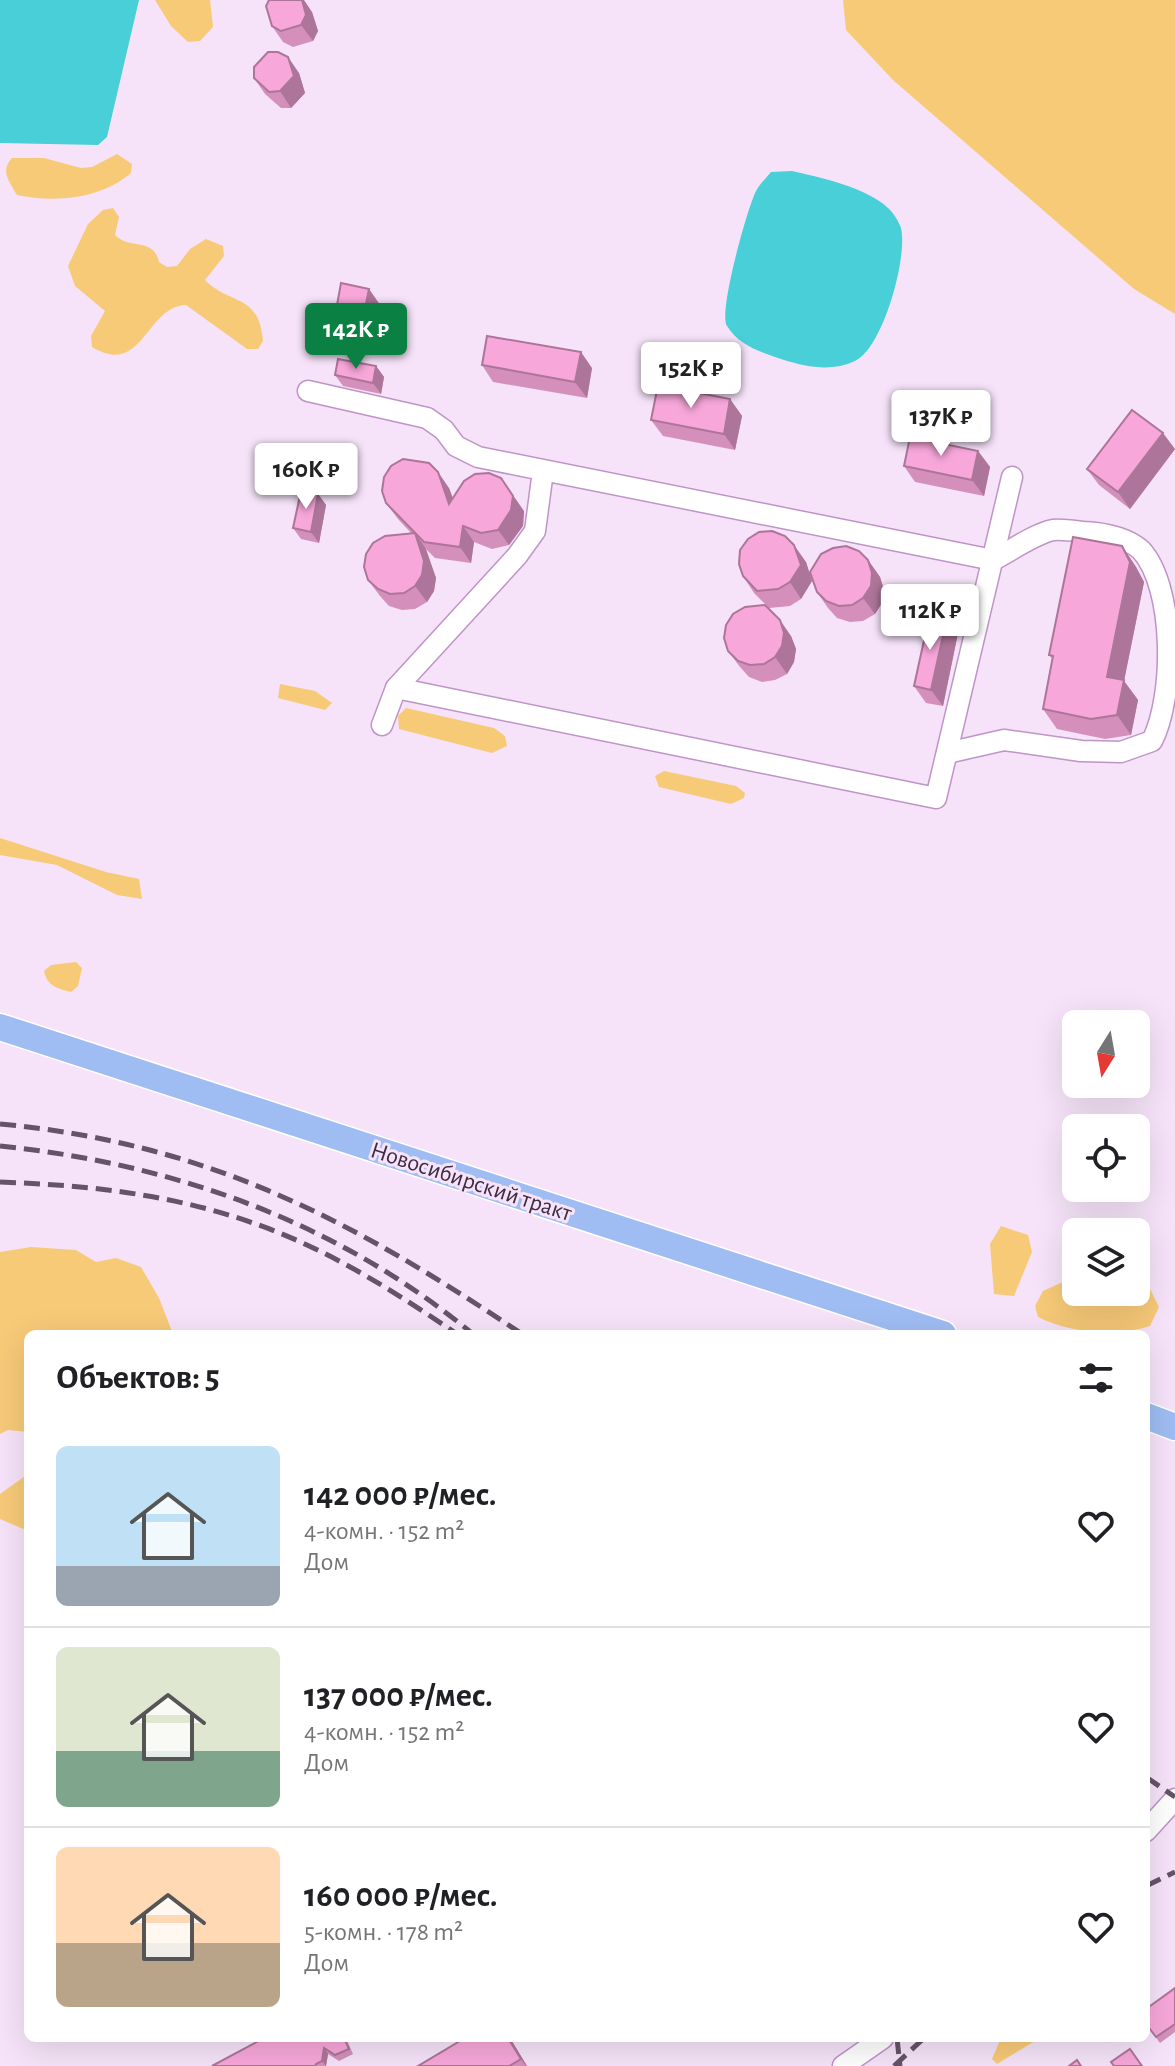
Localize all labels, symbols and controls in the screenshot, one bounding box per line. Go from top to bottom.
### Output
pin: 142K ₽ [291,303,421,371]
text: 142K ₽ [323,316,389,342]
pin: 152K ₽ [626,342,756,410]
text: 152K ₽ [659,355,723,381]
pin: 137K ₽ [876,390,1006,458]
text: 137K ₽ [909,403,973,429]
pin: 160K ₽ [241,443,371,511]
text: 160K ₽ [273,456,339,482]
pin: 112K ₽ [865,584,995,652]
text: 112K ₽ [899,597,961,623]
north arrow [1062,1010,1150,1098]
map controls [1062,1010,1150,1306]
button: locate [1062,1114,1150,1202]
street label: Новосибирский тракт [367,1138,575,1226]
button: layers [1062,1218,1150,1306]
icon: filters [1074,1356,1118,1400]
text: Объектов: 5 [56,1361,220,1395]
icon: home [120,1478,216,1574]
text: 142 000 ₽/мес. [304,1478,497,1512]
icon: heart [1074,1504,1118,1548]
text: 4-комн. · 152 m² [304,1518,464,1544]
text: Дом [304,1549,349,1575]
icon: home [120,1679,216,1775]
text: 137 000 ₽/мес. [304,1679,493,1713]
icon: heart [1074,1705,1118,1749]
text: 4-комн. · 152 m² [304,1719,464,1745]
text: Дом [304,1750,349,1776]
icon: home [120,1879,216,1975]
text: 160 000 ₽/мес. [304,1879,498,1913]
icon: heart [1074,1905,1118,1949]
text: 5-комн. · 178 m² [304,1919,463,1945]
text: Дом [304,1950,349,1976]

